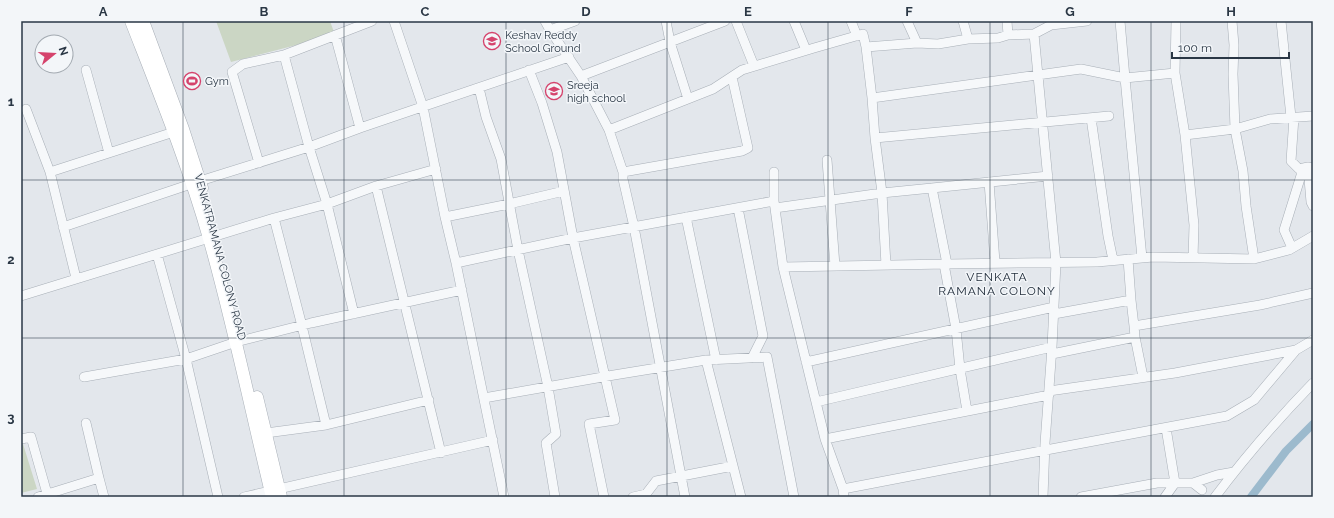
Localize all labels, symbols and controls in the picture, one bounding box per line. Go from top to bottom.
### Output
text: A [99,4,108,19]
text: B [260,4,269,19]
text: C [421,4,430,19]
text: D [581,4,591,19]
text: E [744,4,752,19]
text: F [905,4,913,19]
text: G [1065,4,1075,19]
text: H [1226,4,1236,19]
place label: Keshav Reddy School Ground [505,29,581,55]
school or university icon: Keshav Reddy School Ground [482,31,502,51]
north arrow [34,34,74,74]
scale bar [1172,34,1289,60]
text: 100 m [1178,41,1212,55]
text: N [56,45,71,57]
sports icon: Gym [182,71,202,91]
place label: Gym [205,75,229,88]
place label: Sreeja high school [567,79,626,105]
school or university icon: Sreeja high school [544,81,564,101]
text: 1 [8,94,15,109]
street label: VENKATRAMANA COLONY ROAD [191,172,249,342]
text: 2 [7,252,15,267]
district label: VENKATA RAMANA COLONY [938,270,1056,298]
text: 3 [7,410,15,425]

